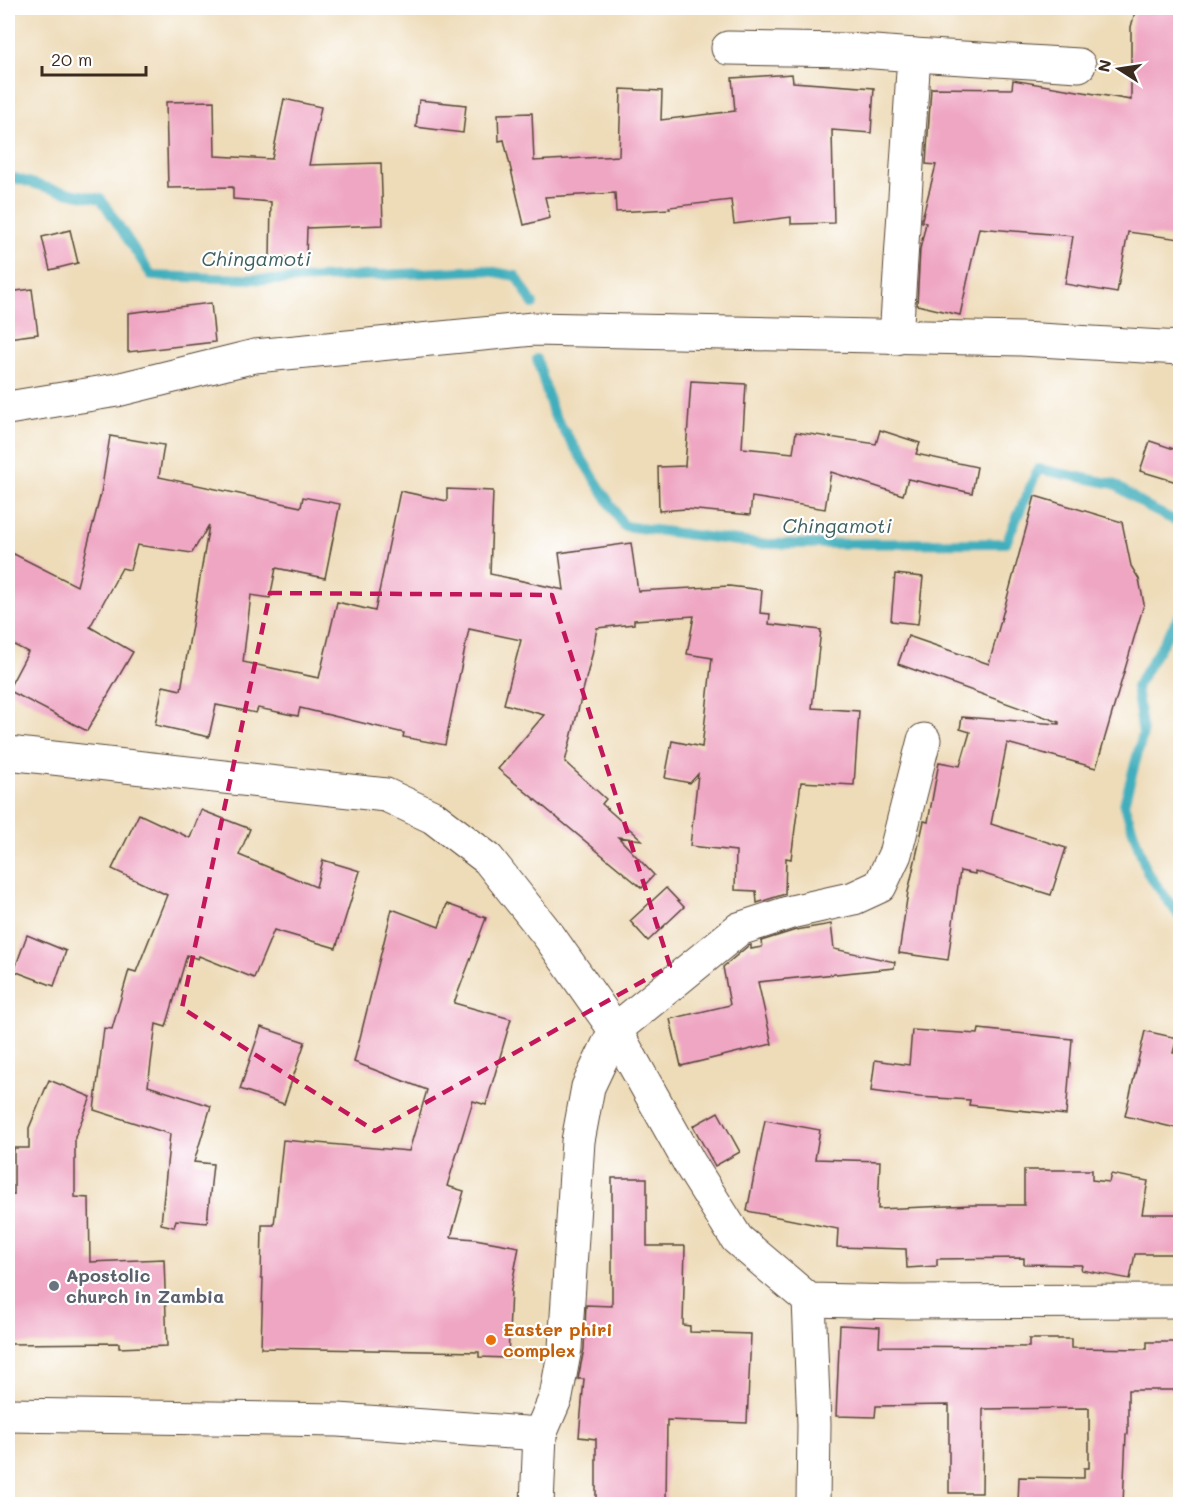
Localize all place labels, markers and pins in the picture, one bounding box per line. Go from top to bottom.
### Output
place label: Apostolic church in Zambia [66,1263,224,1308]
marker: Apostolic church in Zambia [47,1279,61,1293]
place label: Easter phiri complex [503,1317,613,1362]
marker: Easter phiri complex [484,1333,498,1347]

